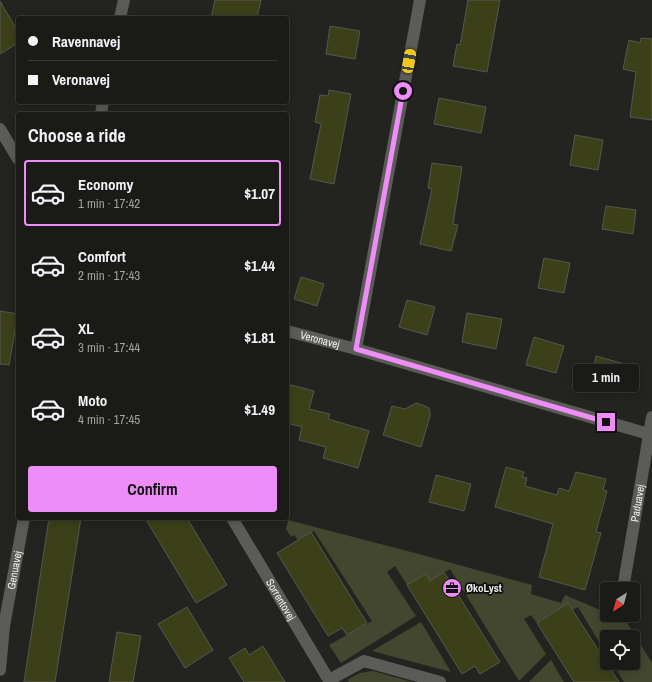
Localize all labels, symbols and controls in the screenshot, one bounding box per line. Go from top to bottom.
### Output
text: Ravennavej [52,31,120,52]
car [401,48,417,74]
text: Veronavej [52,69,110,90]
route start [394,82,412,100]
text: Choose a ride [28,123,126,148]
text: Economy [78,174,133,195]
icon: car [30,175,66,211]
text: $1.07 [244,183,275,204]
text: 1 min · 17:42 [78,195,140,212]
text: Comfort [78,246,126,267]
icon: car [30,247,66,283]
text: $1.44 [244,255,275,276]
text: 2 min · 17:43 [78,267,140,284]
text: XL [78,318,94,339]
icon: car [30,319,66,355]
text: $1.81 [244,327,275,348]
street label: Veronavej [299,328,341,351]
text: 3 min · 17:44 [78,339,140,356]
callout: 1 min [573,364,639,392]
text: 1 min [592,369,620,386]
text: Moto [78,390,107,411]
icon: car [30,391,66,427]
text: $1.49 [244,399,275,420]
text: 4 min · 17:45 [78,411,140,428]
route end [597,413,615,431]
button: Confirm [28,466,277,512]
street label: Paduavej [627,483,648,523]
street label: Genuavej [4,550,25,590]
street label: Sorrentovej [263,576,299,623]
office icon: ØkoLyst [441,577,463,599]
place label: ØkoLyst [466,581,502,595]
north arrow [600,582,640,622]
map controls [600,582,640,670]
button: locate [600,630,640,670]

